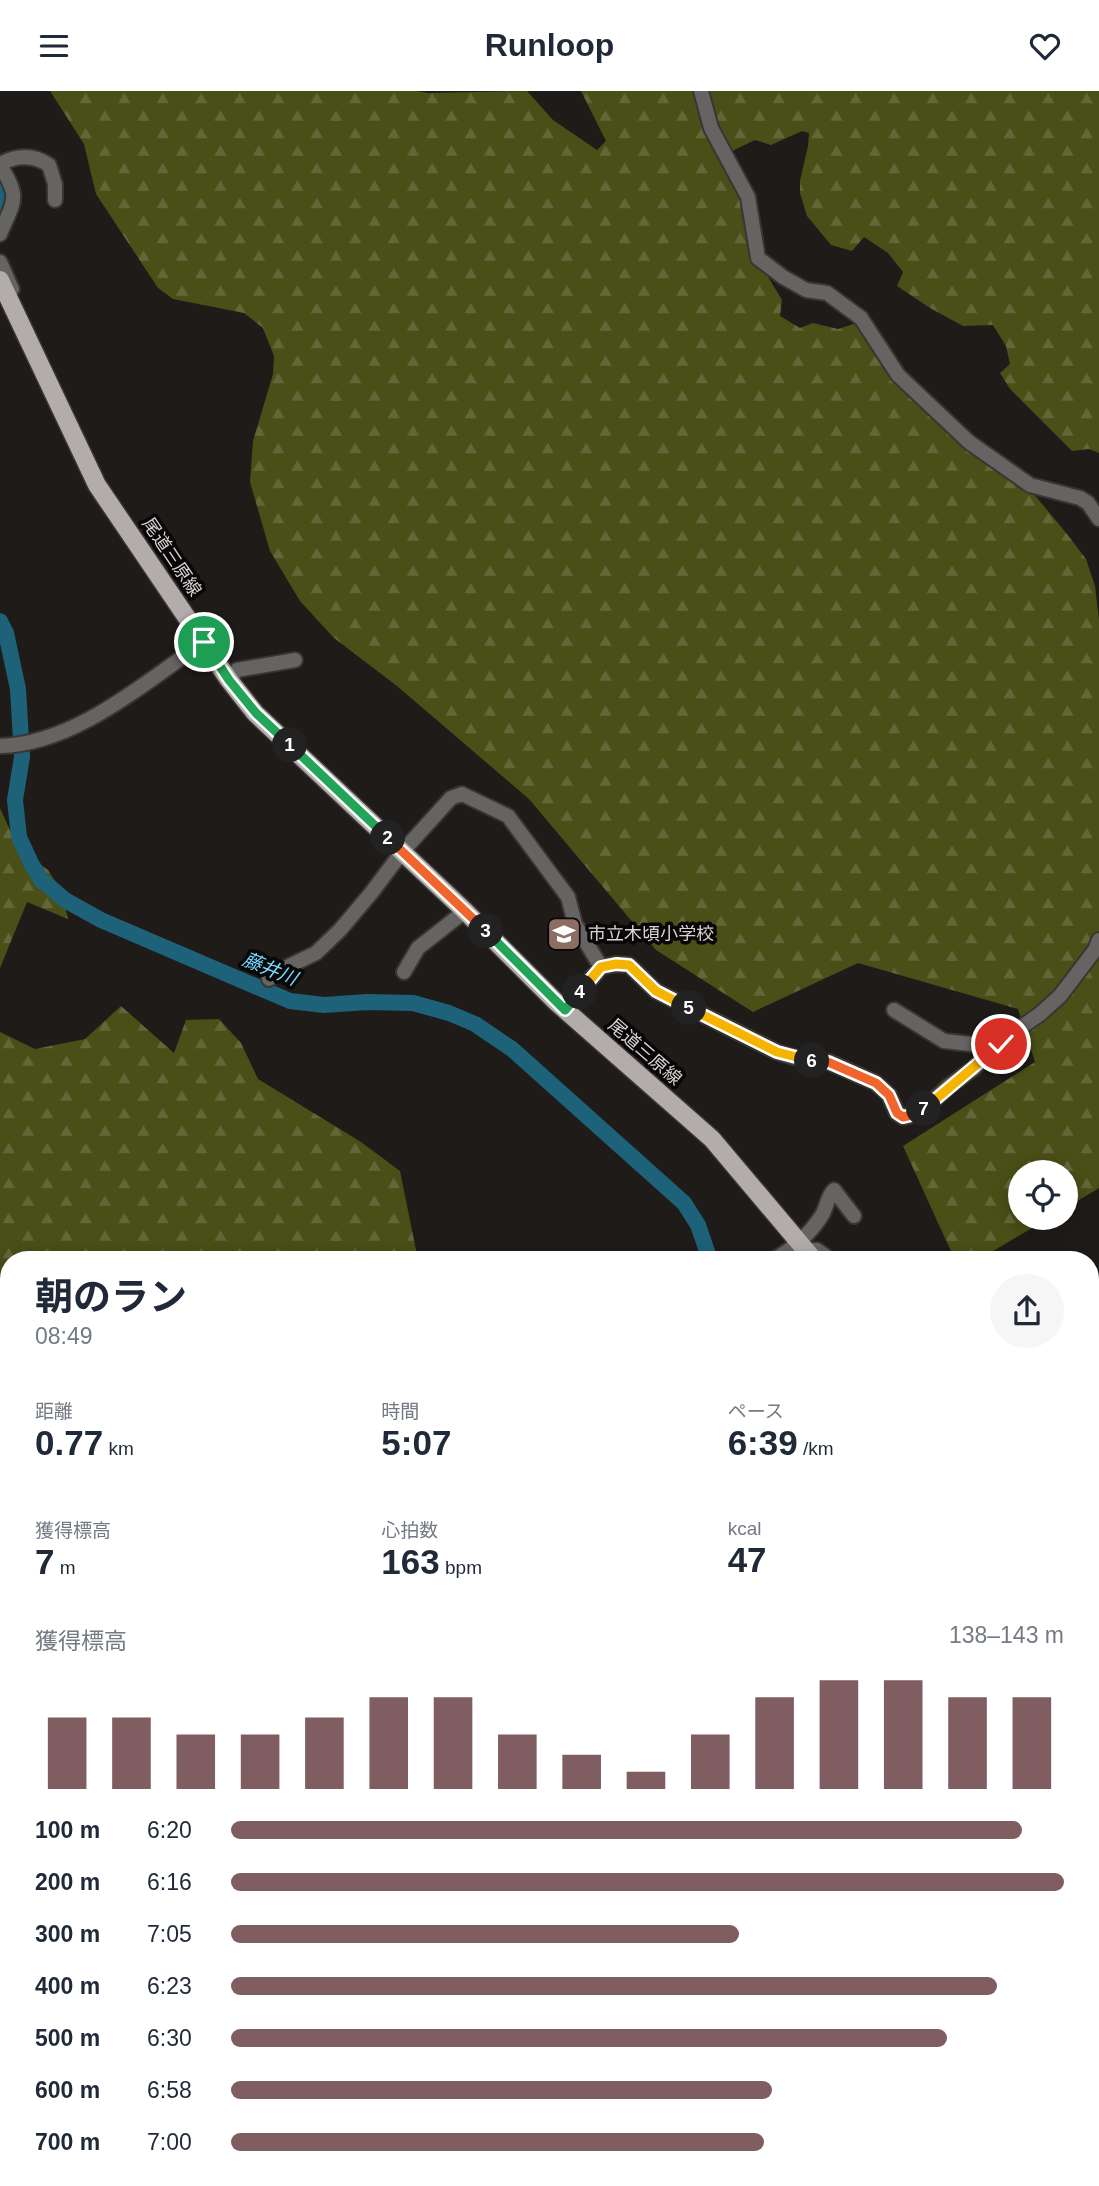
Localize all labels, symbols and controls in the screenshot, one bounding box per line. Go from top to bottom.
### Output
icon: menu [35,27,73,65]
text: Runloop [485,27,614,63]
icon: heart [1026,27,1064,65]
street label: 尾道三原線 [139,514,205,600]
pin [174,612,234,672]
icon: arrive [185,623,223,661]
pin: 1 [272,727,308,763]
text: 1 [284,734,295,755]
pin: 2 [370,821,406,855]
text: 2 [382,827,393,848]
pin: 3 [468,913,504,949]
school or university icon: 市立木頃小学校 [545,915,583,953]
text: 3 [480,920,491,941]
place label: 市立木頃小学校 [588,924,714,944]
water label: 藤井川 [240,949,302,990]
pin: 4 [562,975,598,1009]
text: 4 [574,981,585,1002]
pin: 5 [672,991,706,1025]
text: 5 [683,997,694,1018]
pin [971,1014,1031,1074]
street label: 尾道三原線 [604,1015,686,1089]
icon: check [982,1025,1020,1063]
pin: 6 [794,1044,830,1079]
text: 6 [806,1050,817,1071]
pin: 7 [906,1091,942,1127]
text: 7 [918,1098,929,1119]
map controls [1008,1160,1078,1230]
button: locate [1008,1160,1078,1230]
button: share [990,1274,1064,1348]
text: 朝のラン [35,1276,187,1318]
text: 08:49 [35,1323,93,1349]
text: 距離 [35,1401,73,1422]
text: 時間 [381,1401,419,1422]
text: ペース [728,1401,784,1422]
text: 0.77 [35,1423,103,1462]
text: 5:07 [381,1423,451,1462]
text: 6:39 [728,1423,798,1462]
text: km [103,1438,134,1459]
text: /km [798,1438,834,1459]
text: kcal [728,1518,761,1539]
text: 獲得標高 [35,1520,111,1541]
text: 心拍数 [381,1520,438,1541]
text: 47 [728,1540,767,1579]
text: 7 [35,1542,54,1581]
text: 163 [381,1542,440,1581]
text: m [54,1557,76,1578]
text: bpm [440,1557,482,1578]
text: 138–143 m [949,1622,1064,1648]
text: 獲得標高 [35,1628,127,1654]
text: 100 m [35,1817,100,1843]
text: 6:20 [147,1817,192,1843]
text: 200 m [35,1869,100,1895]
text: 6:16 [147,1869,192,1895]
text: 300 m [35,1921,100,1947]
text: 7:05 [147,1921,192,1947]
text: 400 m [35,1973,100,1999]
text: 6:23 [147,1973,192,1999]
text: 500 m [35,2025,100,2051]
text: 6:30 [147,2025,192,2051]
text: 600 m [35,2077,100,2103]
text: 6:58 [147,2077,192,2103]
text: 700 m [35,2129,100,2155]
text: 7:00 [147,2129,192,2155]

